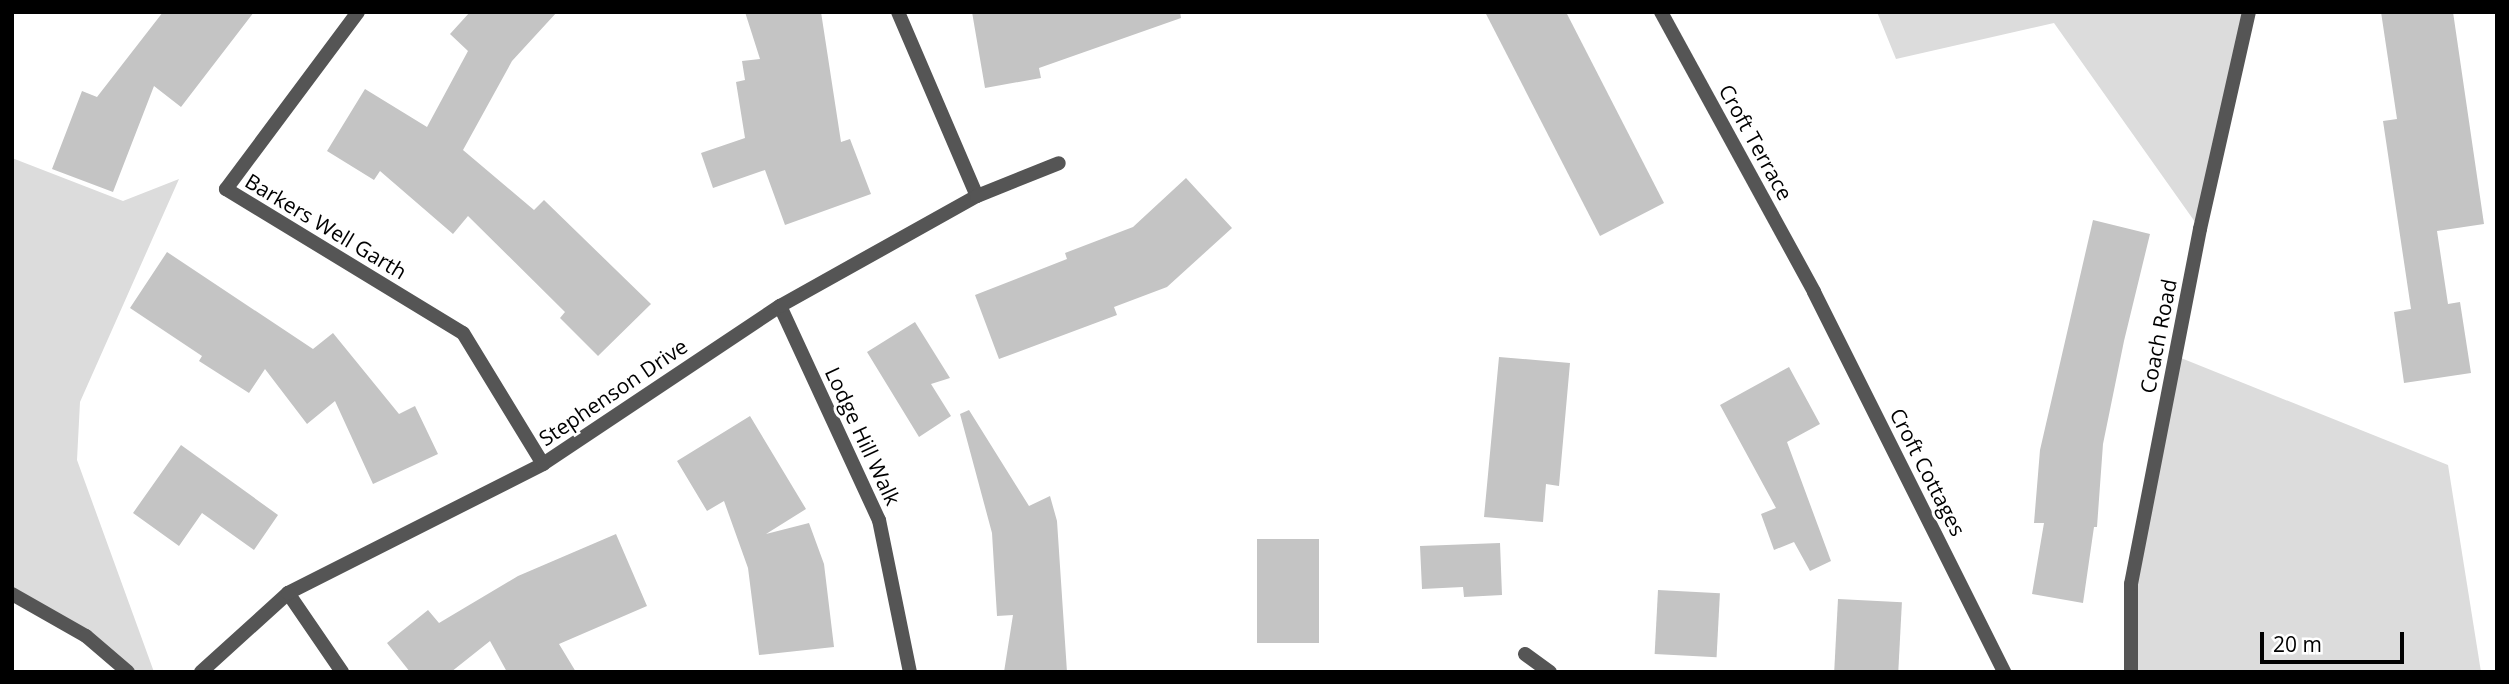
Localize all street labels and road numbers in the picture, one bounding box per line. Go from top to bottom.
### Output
street label: Croft Terrace [1714,80,1798,204]
street label: Barkers Well Garth [241,168,411,284]
street label: Coach Road [2135,277,2181,395]
street label: Stephenson Drive [534,333,692,451]
street label: Lodge Hill Walk [820,363,906,509]
street label: Croft Cottages [1885,404,1971,540]

